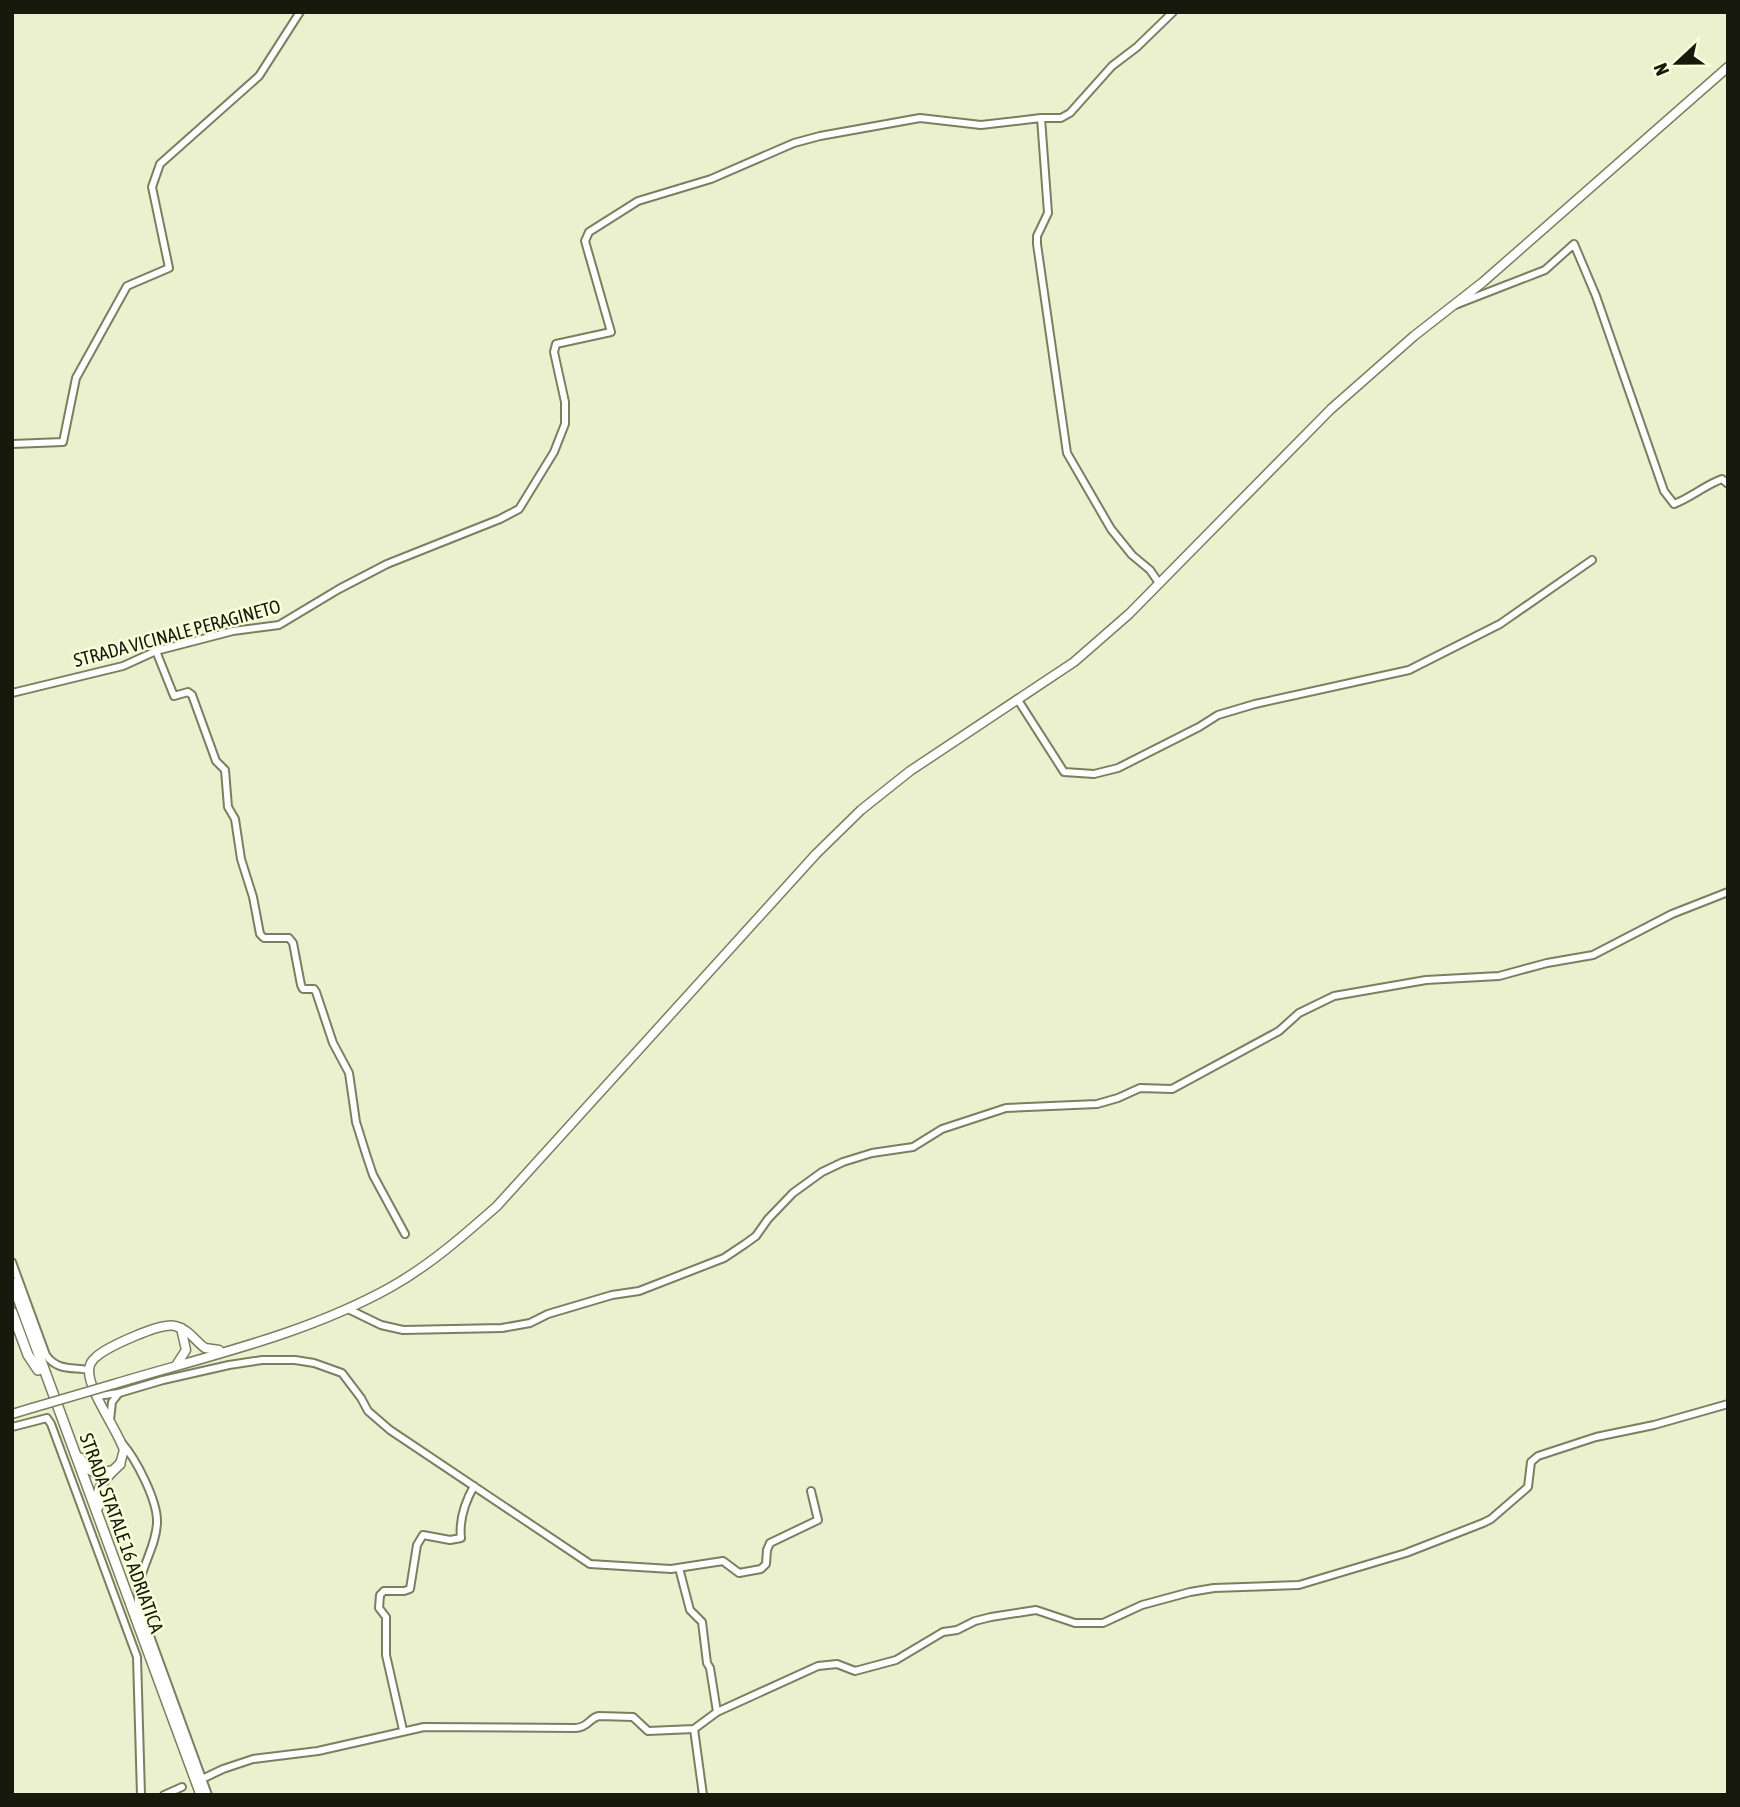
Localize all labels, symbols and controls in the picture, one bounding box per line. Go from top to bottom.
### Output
north arrow [1642,28,1712,98]
text: N [1649,60,1674,79]
street label: STRADA VICINALE PERAGINETO [71,595,283,671]
street label: STRADA STATALE 16 ADRIATICA [76,1430,169,1637]

